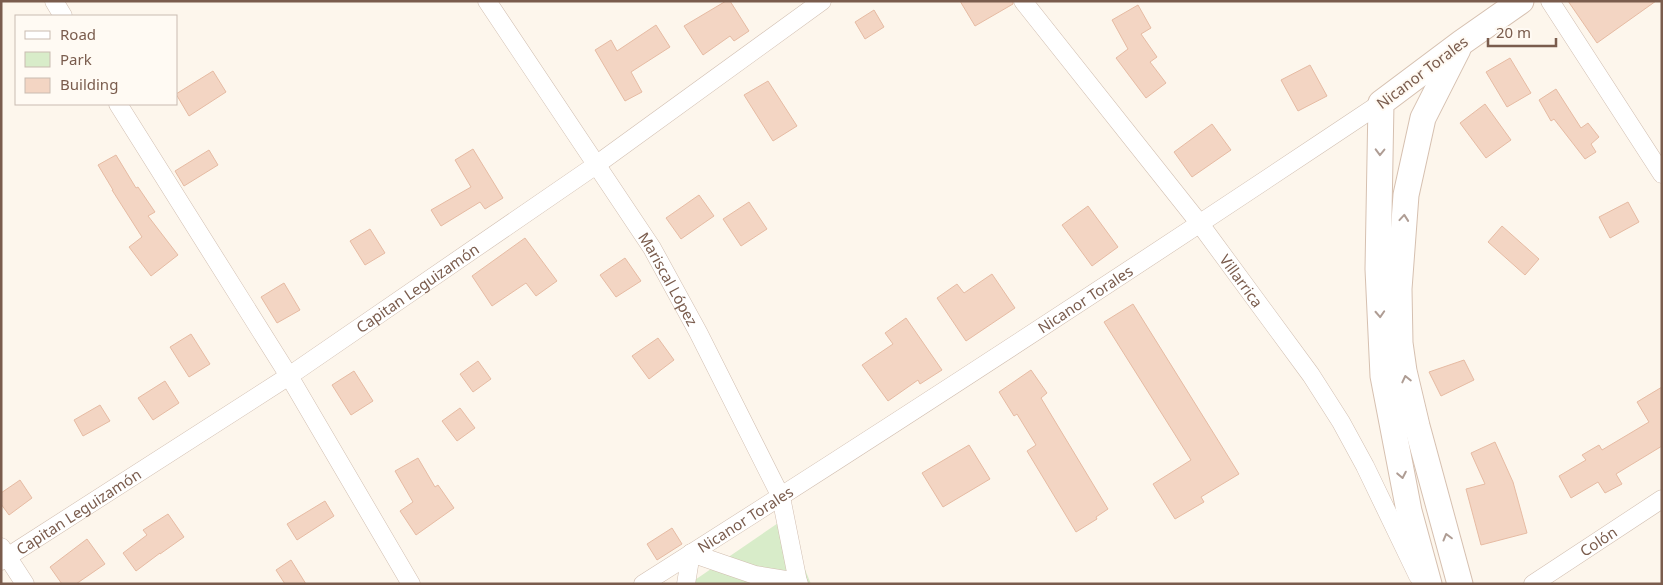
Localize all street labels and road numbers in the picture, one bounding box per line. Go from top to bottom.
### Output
street label: Nicanor Torales [1372,31,1472,113]
street label: Mariscal López [634,228,703,329]
street label: Capitan Leguizamón [352,239,483,337]
street label: Villarrica [1216,250,1268,311]
street label: Nicanor Torales [1034,260,1136,337]
street label: Capitan Leguizamón [12,464,145,559]
street label: Nicanor Torales [694,481,797,557]
street label: Colón [1576,522,1621,561]

